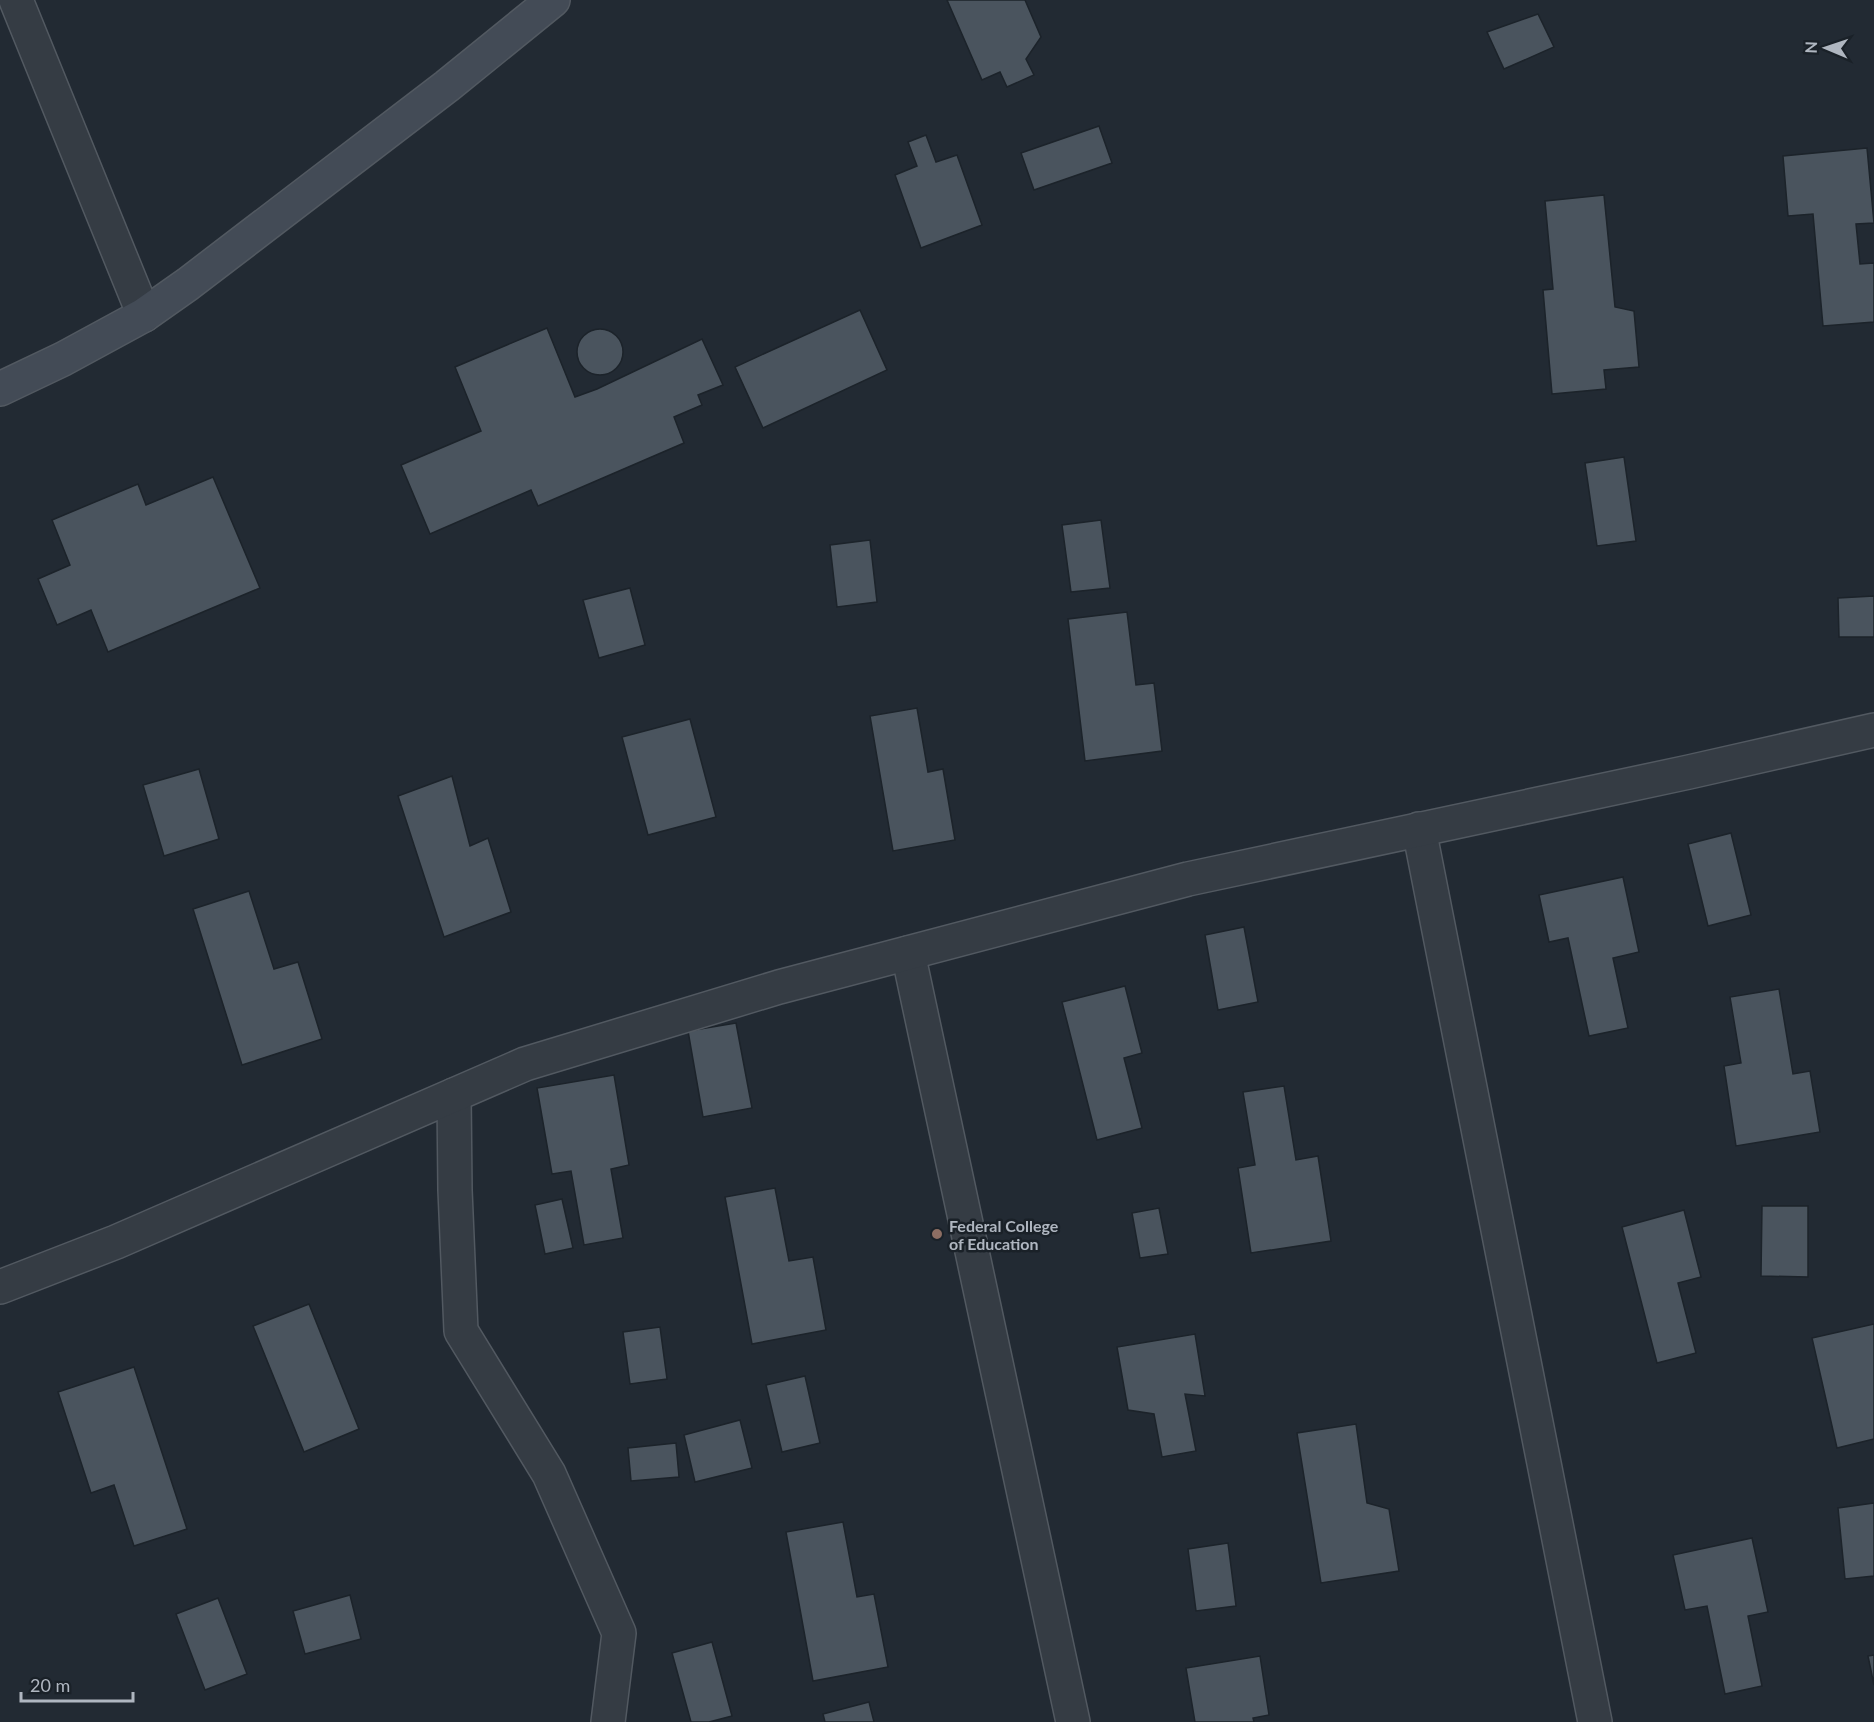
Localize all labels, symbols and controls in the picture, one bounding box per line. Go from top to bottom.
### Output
north arrow [1796,18,1856,78]
text: N [1801,41,1820,54]
place label: Federal College of Education [949,1216,1059,1253]
marker: Federal College of Education [930,1227,944,1241]
scale bar [21,1665,134,1703]
text: 20 m [30,1674,70,1696]

